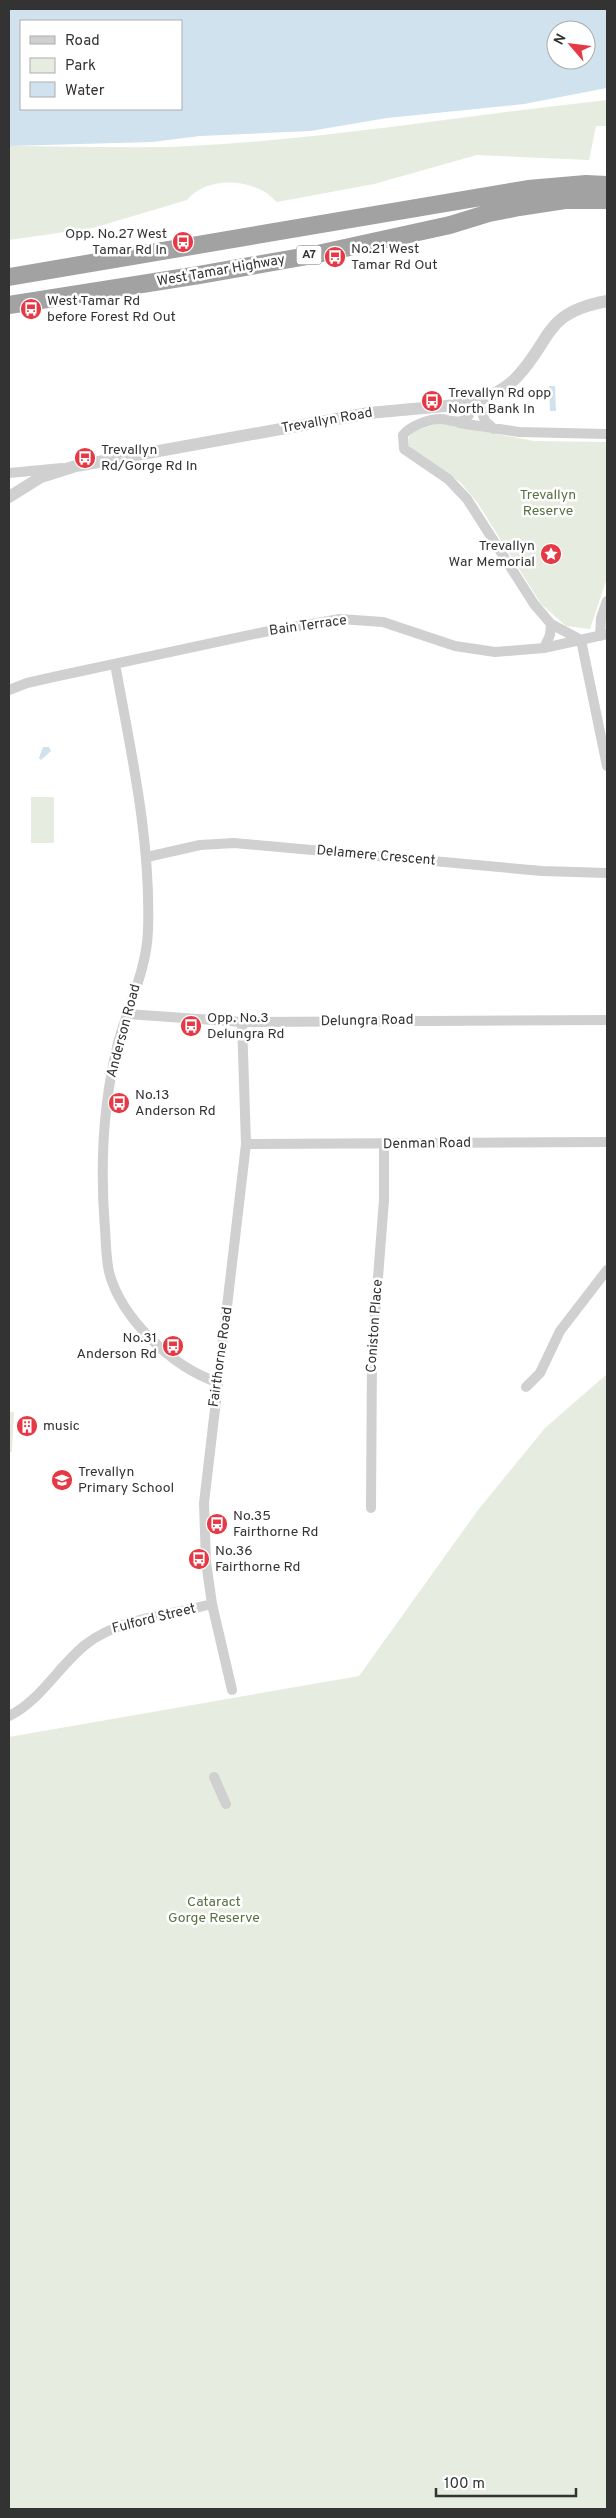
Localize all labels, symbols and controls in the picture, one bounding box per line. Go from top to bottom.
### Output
legend [20,20,182,110]
north arrow [546,20,596,70]
text: N [551,31,571,48]
text: Road [65,32,100,51]
text: Park [65,57,96,76]
text: Water [65,82,105,101]
place label: Opp. No.27 West Tamar Rd In [65,226,167,259]
bus stop icon: Opp. No.27 West Tamar Rd In [171,230,195,254]
place label: No.21 West Tamar Rd Out [351,241,438,274]
bus stop icon: No.21 West Tamar Rd Out [323,245,347,269]
road number: A7 [296,246,322,264]
street label: West Tamar Highway [156,251,286,291]
place label: West Tamar Rd before Forest Rd Out [47,293,176,326]
bus stop icon: West Tamar Rd before Forest Rd Out [19,297,43,321]
place label: Trevallyn Rd opp North Bank In [448,385,551,418]
bus stop icon: Trevallyn Rd opp North Bank In [420,389,444,413]
street label: Trevallyn Road [280,405,374,437]
place label: Trevallyn Rd/Gorge Rd In [101,442,197,475]
bus stop icon: Trevallyn Rd/Gorge Rd In [73,446,97,470]
park label: Trevallyn Reserve [520,487,576,520]
place label: Trevallyn War Memorial [449,538,535,571]
place icon: Trevallyn War Memorial [539,542,563,566]
street label: Bain Terrace [268,612,348,640]
street label: Delamere Crescent [316,842,436,870]
street label: Anderson Road [103,982,145,1080]
place label: Opp. No.3 Delungra Rd [207,1010,284,1043]
street label: Delungra Road [320,1012,414,1030]
bus stop icon: Opp. No.3 Delungra Rd [179,1014,203,1038]
place label: No.13 Anderson Rd [135,1087,216,1120]
bus stop icon: No.13 Anderson Rd [107,1091,131,1115]
street label: Denman Road [383,1135,471,1153]
street label: Coniston Place [363,1279,387,1373]
street label: Fairthorne Road [206,1306,236,1408]
place label: No.31 Anderson Rd [76,1330,157,1363]
bus stop icon: No.31 Anderson Rd [161,1334,185,1358]
building icon: music [15,1414,39,1438]
place label: music [43,1418,80,1435]
place label: Trevallyn Primary School [78,1464,174,1497]
school or university icon: Trevallyn Primary School [50,1468,74,1492]
place label: No.35 Fairthorne Rd [233,1508,318,1541]
bus stop icon: No.35 Fairthorne Rd [205,1512,229,1536]
place label: No.36 Fairthorne Rd [215,1543,300,1576]
bus stop icon: No.36 Fairthorne Rd [187,1547,211,1571]
street label: Fulford Street [110,1600,198,1638]
park label: Cataract Gorge Reserve [168,1894,260,1927]
scale bar [436,2466,576,2498]
text: 100 m [444,2475,485,2494]

